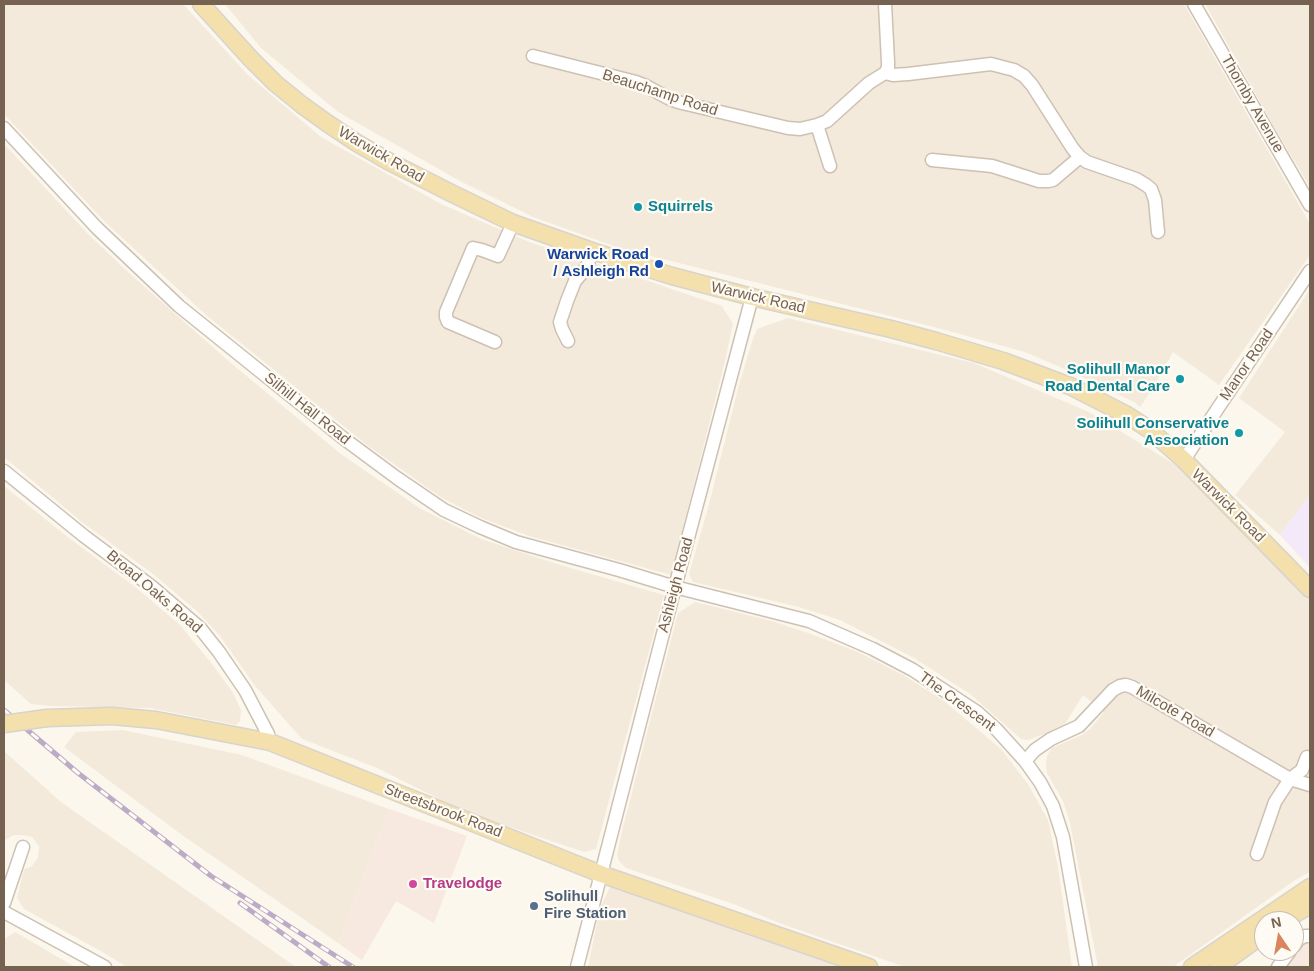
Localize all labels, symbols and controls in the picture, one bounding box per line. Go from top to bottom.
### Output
street label: Thornby Avenue [1217,52,1287,156]
street label: Beauchamp Road [600,66,720,120]
street label: Warwick Road [335,123,427,187]
place label: Squirrels [648,198,713,216]
marker: Squirrels [632,201,644,213]
place label: Warwick Road / Ashleigh Rd [547,246,649,281]
marker: Warwick Road / Ashleigh Rd [653,258,665,270]
street label: Warwick Road [709,278,807,318]
street label: Manor Road [1216,326,1278,404]
place label: Solihull Manor Road Dental Care [1045,361,1170,396]
street label: Silhill Hall Road [261,369,353,449]
marker: Solihull Manor Road Dental Care [1174,373,1186,385]
place label: Solihull Conservative Association [1076,415,1229,450]
marker: Solihull Conservative Association [1233,427,1245,439]
street label: Warwick Road [1188,466,1268,546]
street label: Ashleigh Road [655,536,697,634]
street label: Broad Oaks Road [103,547,205,637]
street label: The Crescent [915,668,999,736]
street label: Milcote Road [1133,682,1217,742]
street label: Streetsbrook Road [381,780,505,842]
place label: Travelodge [423,875,502,893]
marker: Travelodge [407,878,419,890]
place label: Solihull Fire Station [544,888,627,923]
marker: Solihull Fire Station [528,900,540,912]
north arrow [1254,911,1304,961]
text: N [1269,913,1283,931]

